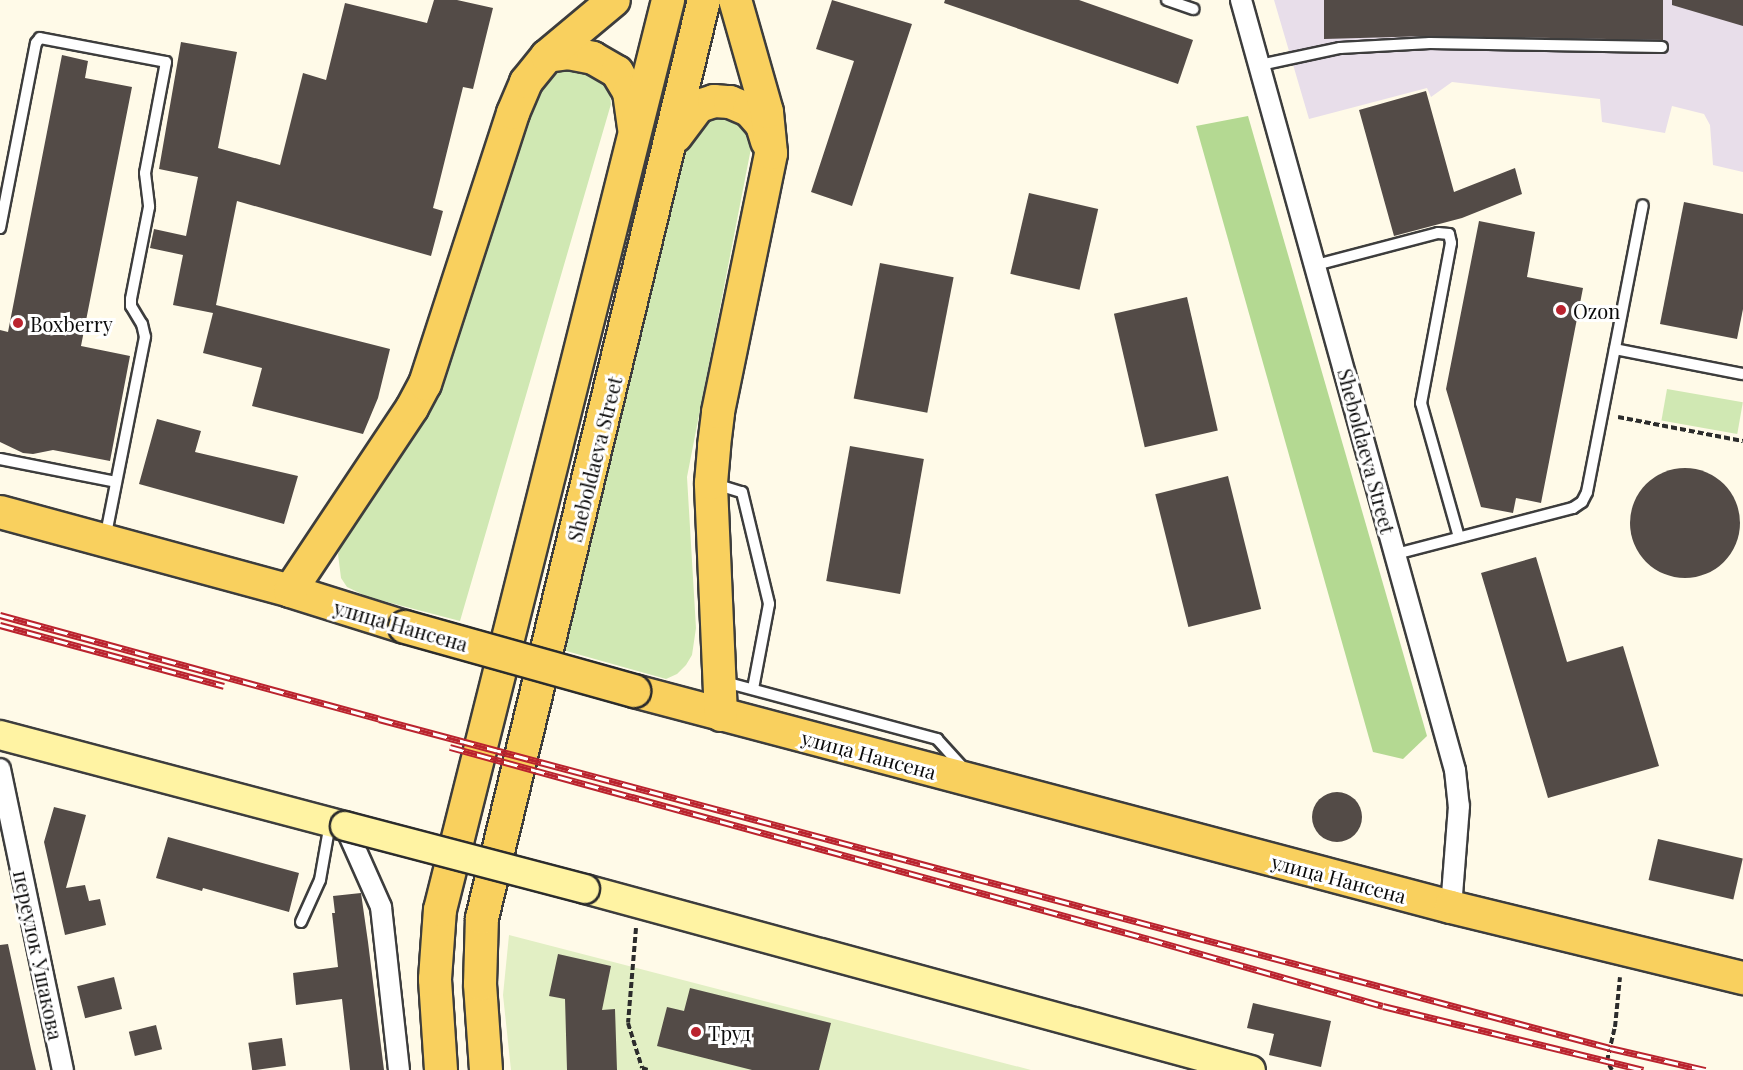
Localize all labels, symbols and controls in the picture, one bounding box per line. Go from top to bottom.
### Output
place label: Ozon [1573,298,1620,322]
marker: Ozon [1554,303,1568,317]
place label: Boxberry [30,311,113,335]
marker: Boxberry [11,316,25,330]
street label: Sheboldaeva Street [1333,366,1401,536]
street label: Sheboldaeva Street [562,374,626,544]
street label: улица Нансена [331,594,471,656]
street label: улица Нансена [799,725,939,783]
street label: улица Нансена [1269,849,1409,907]
street label: переулок Ушакова [9,868,69,1042]
place label: Труд [708,1020,751,1044]
marker: Труд [689,1025,703,1039]

